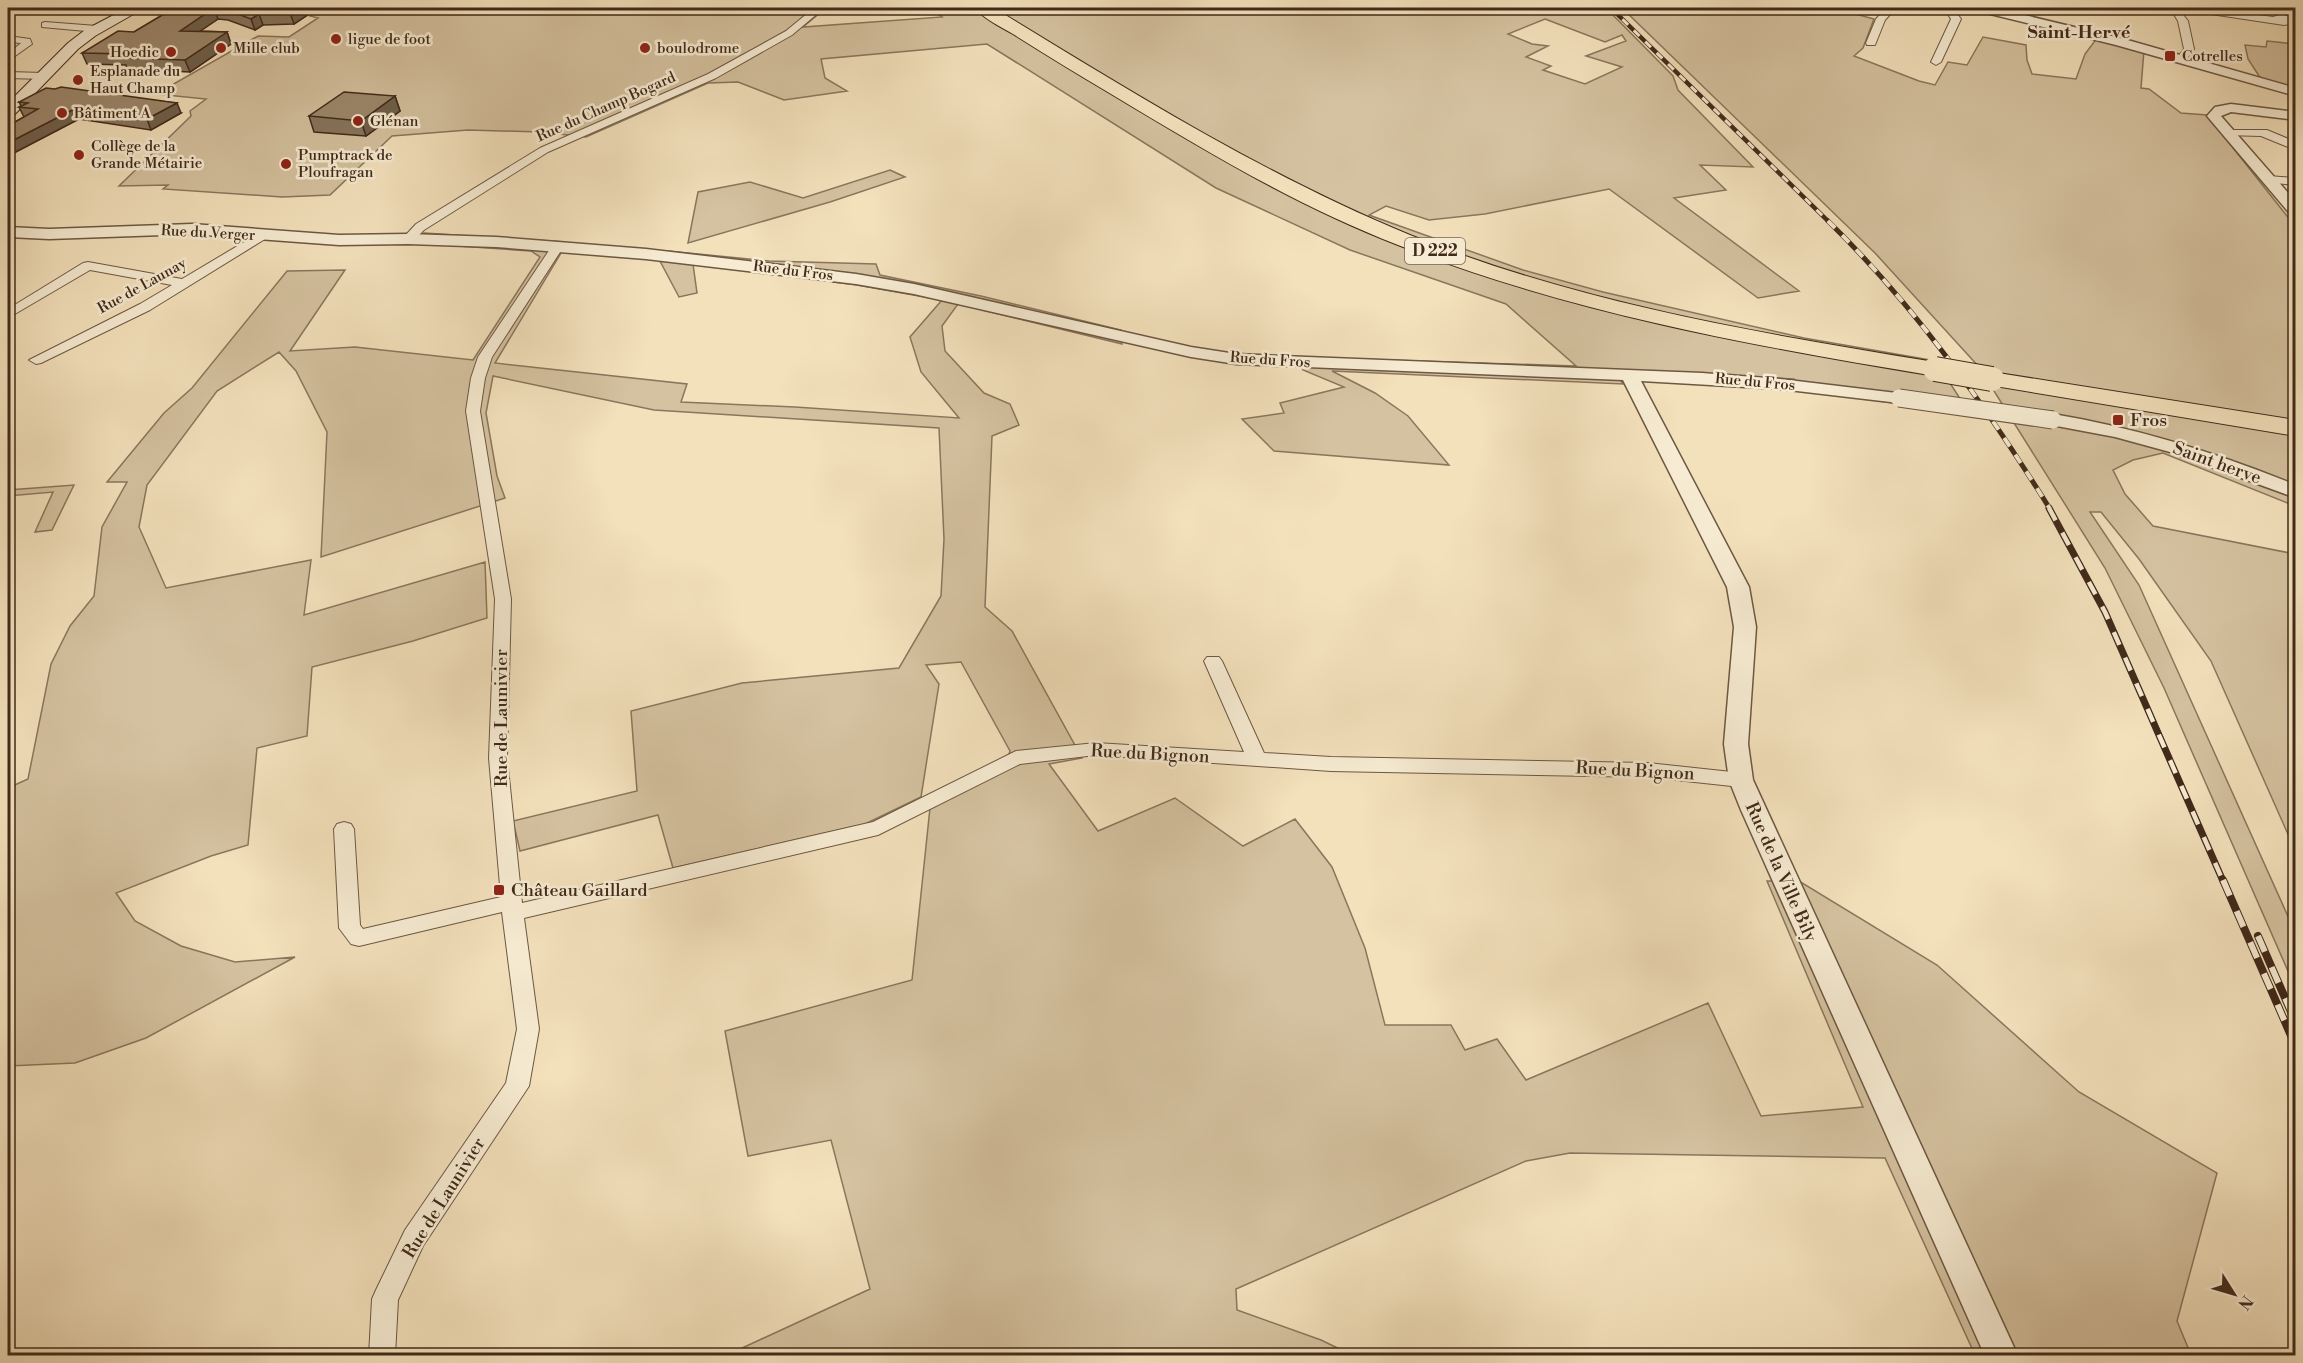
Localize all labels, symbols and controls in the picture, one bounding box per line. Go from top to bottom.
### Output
district label: Saint-Hervé [2028,21,2131,44]
place label: ligue de foot [348,30,431,49]
marker: ligue de foot [329,32,343,46]
place label: Mille club [233,39,300,58]
place label: boulodrome [657,39,739,58]
marker: Mille club [214,41,228,55]
marker: boulodrome [638,41,652,55]
place label: Hoedic [110,43,159,62]
marker: Hoedic [164,45,178,59]
place label: Cotrelles [2182,47,2243,66]
marker: Cotrelles [2163,49,2177,63]
place label: Esplanade du Haut Champ [90,62,181,98]
street label: Rue du Champ Bogard [533,67,679,146]
marker: Esplanade du Haut Champ [71,73,85,87]
place label: Bâtiment A [73,104,151,123]
marker: Bâtiment A [55,106,69,120]
place label: Glénan [370,112,419,131]
marker: Glénan [351,114,365,128]
place label: Collège de la Grande Métairie [91,137,202,173]
place label: Pumptrack de Ploufragan [298,146,393,182]
marker: Collège de la Grande Métairie [72,148,86,162]
marker: Pumptrack de Ploufragan [279,157,293,171]
street label: Rue du Verger [160,221,256,245]
road number: D 222 [1405,238,1465,264]
street label: Rue de Launay [94,253,190,318]
street label: Rue du Fros [752,257,834,285]
street label: Rue du Fros [1229,348,1311,372]
street label: Rue du Fros [1714,369,1796,395]
place label: Fros [2130,409,2167,432]
marker: Fros [2111,413,2125,427]
street label: Saint herve [2170,436,2264,490]
street label: Rue de Launivier [490,649,513,787]
street label: Rue du Bignon [1090,739,1210,769]
street label: Rue du Bignon [1575,756,1695,786]
street label: Rue de la Ville Bily [1740,799,1822,946]
place label: Château Gaillard [511,879,648,902]
marker: Château Gaillard [492,883,506,897]
street label: Rue de Launivier [398,1133,490,1263]
north arrow [2204,1264,2264,1324]
text: N [2233,1291,2257,1314]

